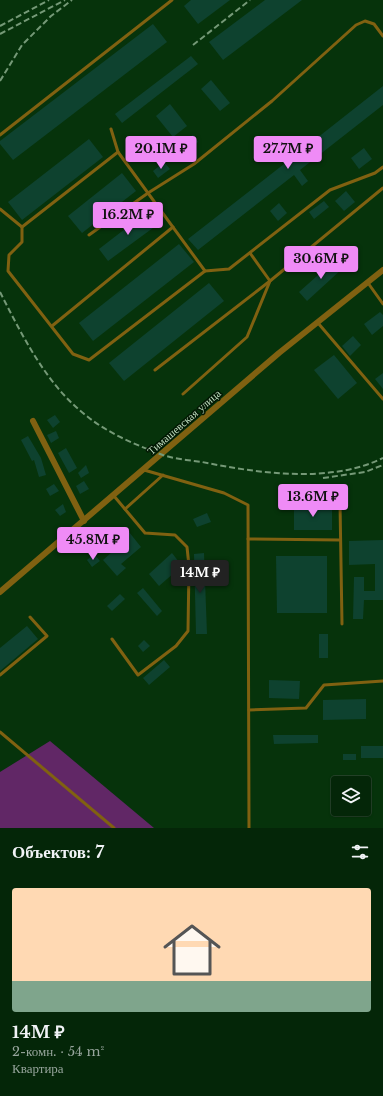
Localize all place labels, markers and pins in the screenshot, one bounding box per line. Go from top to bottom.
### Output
pin: 20.1M ₽ [124,136,198,170]
pin: 27.7M ₽ [251,136,325,170]
pin: 16.2M ₽ [91,202,165,236]
pin: 30.6M ₽ [284,246,358,280]
pin: 13.6M ₽ [276,484,350,518]
pin: 45.8M ₽ [56,527,130,561]
pin: 14M ₽ [172,560,228,594]

